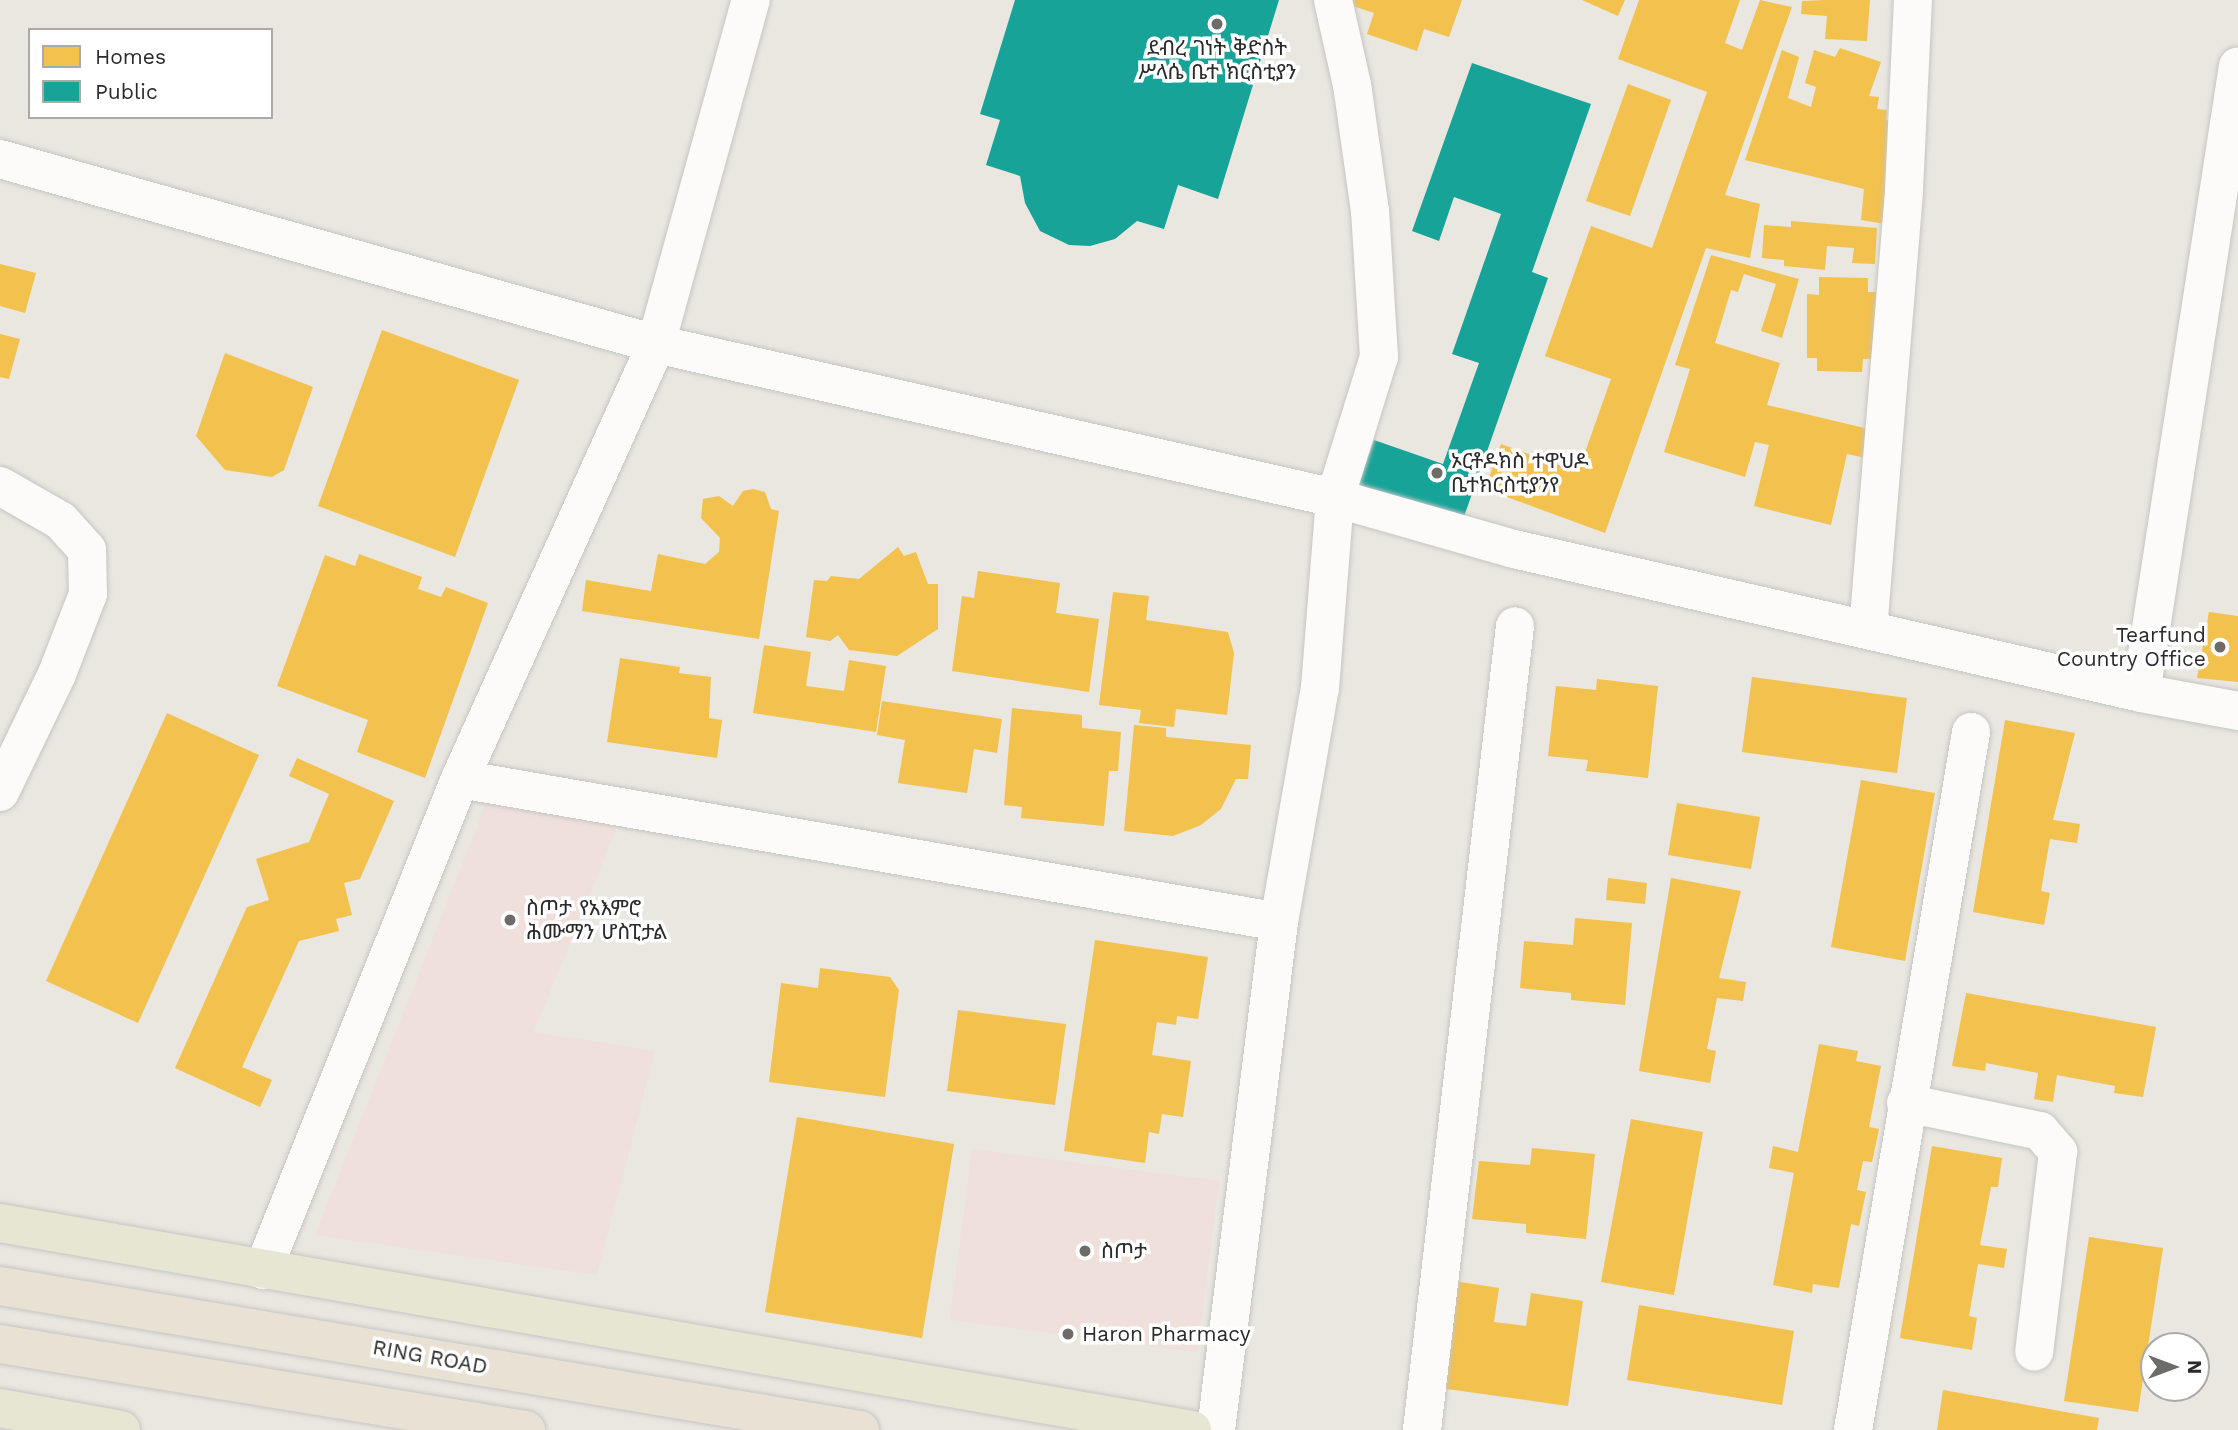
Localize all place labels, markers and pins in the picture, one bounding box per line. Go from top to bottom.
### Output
marker: ደብረ ገነት ቅድስት ሥላሴ ቤተ ክርስቲያን [1209,16,1225,32]
place label: ደብረ ገነት ቅድስት ሥላሴ ቤተ ክርስቲያን [1138,35,1296,85]
place label: ኦርቶዶክስ ተዋህዶ ቤተክርስቲያንየ [1451,448,1589,498]
marker: ኦርቶዶክስ ተዋህዶ ቤተክርስቲያንየ [1429,465,1445,481]
place label: Tearfund Country Office [2056,622,2206,672]
marker: Tearfund Country Office [2212,639,2228,655]
place label: ስጦታ የአእምሮ ሕሙማን ሆስፒታል [526,895,667,945]
marker: ስጦታ የአእምሮ ሕሙማን ሆስፒታል [500,910,520,930]
place label: ስጦታ [1101,1238,1147,1264]
marker: ስጦታ [1075,1241,1095,1261]
place label: Haron Pharmacy [1082,1321,1251,1347]
marker: Haron Pharmacy [1060,1326,1076,1342]

